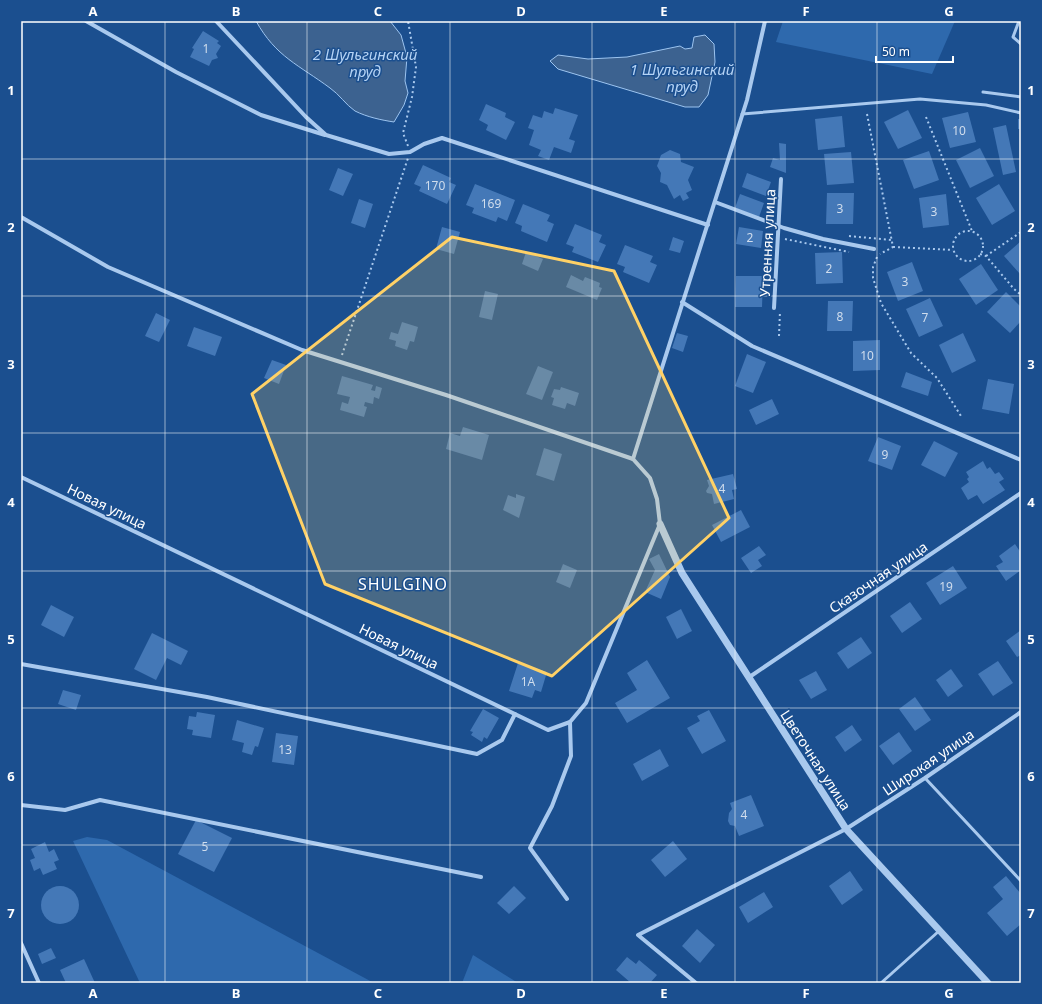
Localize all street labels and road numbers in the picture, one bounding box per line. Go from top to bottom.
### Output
street label: Утренняя улица [755,189,779,297]
street label: Новая улица [64,479,150,533]
street label: Сказочная улица [825,537,931,617]
street label: Новая улица [356,619,442,673]
street label: Цветочная улица [776,706,856,814]
street label: Широкая улица [879,724,977,800]

